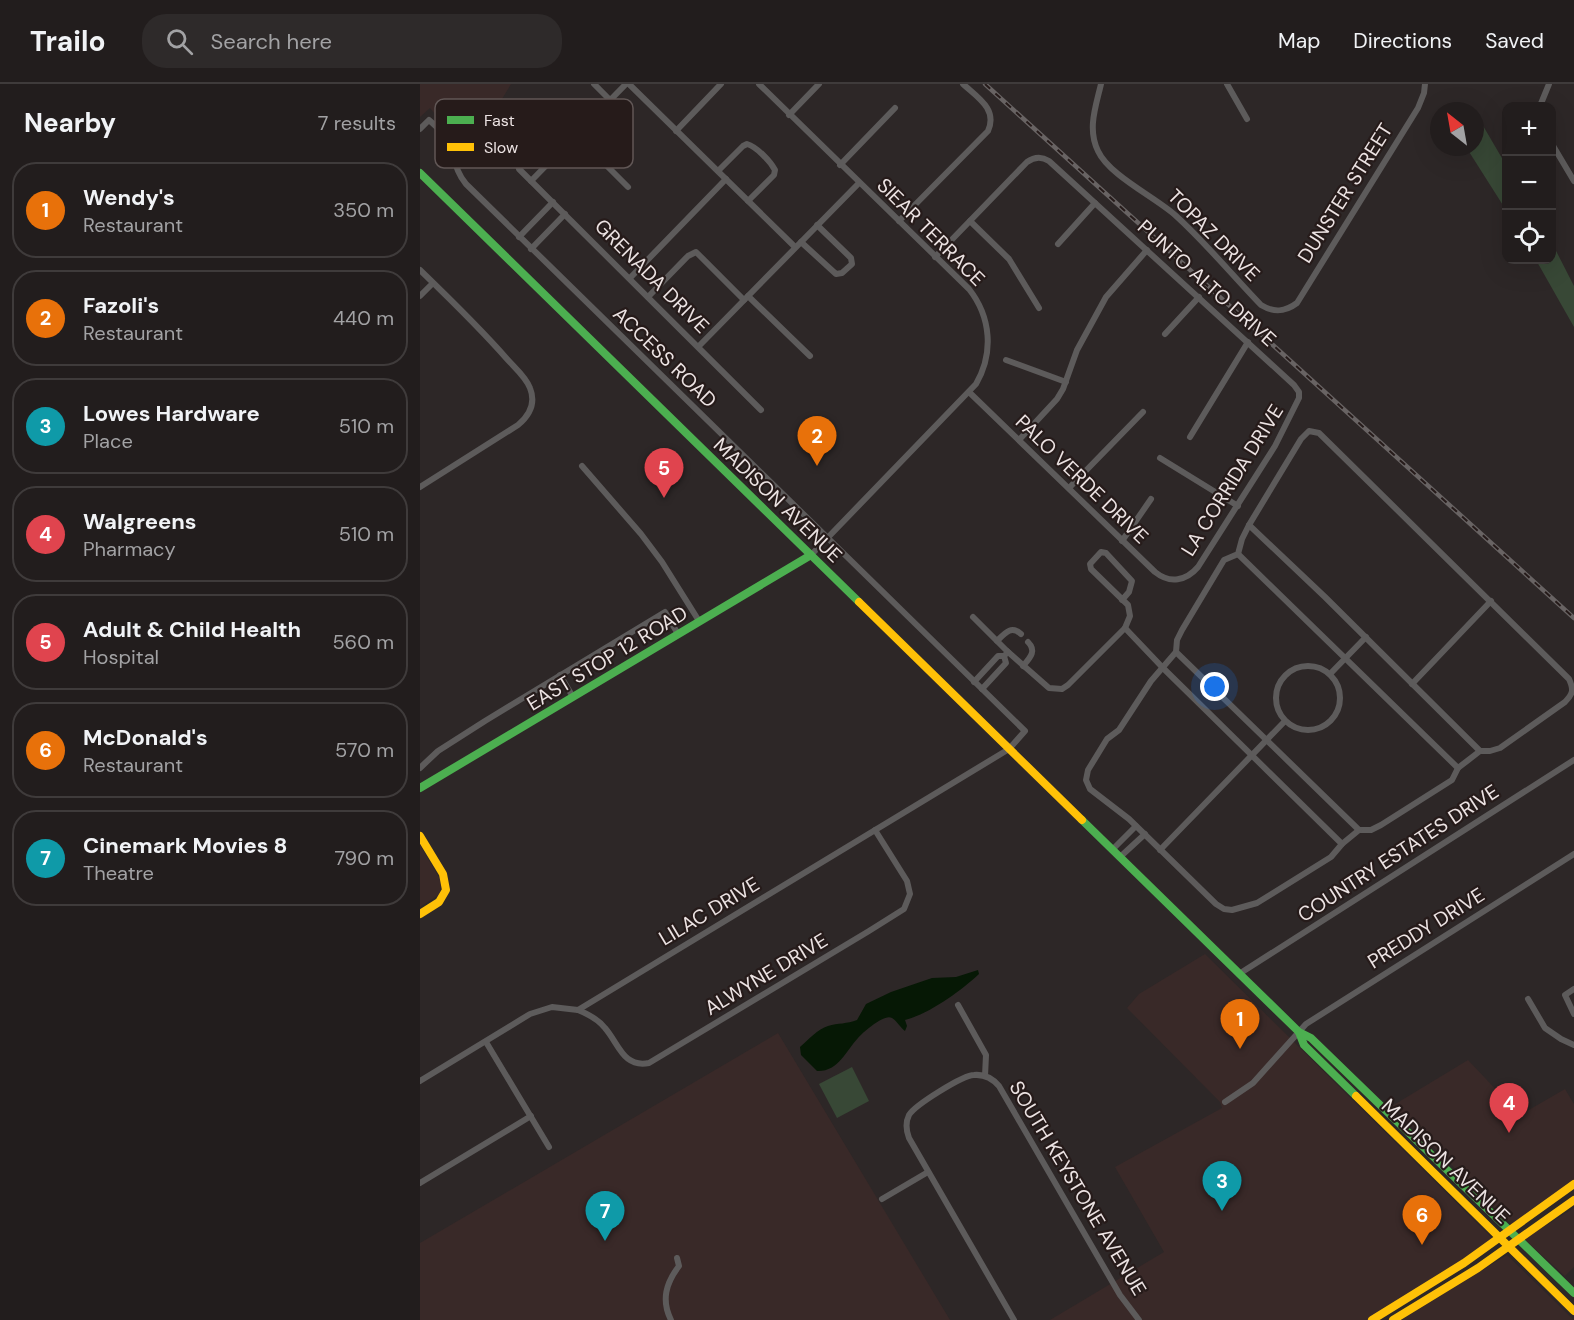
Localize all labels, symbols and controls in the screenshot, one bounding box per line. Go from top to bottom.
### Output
search box [142,14,562,68]
text: Trailo [30,23,106,60]
icon: search [163,25,196,58]
text: Search here [211,27,332,56]
text: Map [1278,27,1320,55]
text: Directions [1353,27,1452,55]
text: Saved [1485,27,1544,55]
legend [435,99,633,168]
north arrow [1430,102,1484,156]
map controls [1502,102,1556,264]
button: + [1502,102,1556,156]
text: Nearby [24,106,116,140]
text: 7 results [318,110,396,136]
text: Fast [484,110,515,131]
street label: DUNSTER STREET [1292,118,1398,268]
text: Slow [484,137,518,158]
button: − [1502,156,1556,210]
street label: SIEAR TERRACE [871,172,991,292]
text: Wendy's [83,183,175,212]
street label: TOPAZ DRIVE [1162,183,1266,287]
text: 1 [42,197,49,223]
text: 350 m [333,197,394,223]
button: locate [1502,210,1556,264]
text: Restaurant [83,212,183,238]
street label: GRENADA DRIVE [589,213,715,339]
street label: PUNTO ALTO DRIVE [1132,214,1282,352]
text: Fazoli's [83,291,159,320]
street label: ACCESS ROAD [608,301,722,413]
text: 2 [40,305,51,331]
text: 440 m [333,305,394,331]
text: Restaurant [83,320,183,346]
text: Lowes Hardware [83,399,260,428]
street label: LA CORRIDA DRIVE [1175,399,1289,561]
street label: PALO VERDE DRIVE [1010,409,1154,549]
text: 3 [39,413,52,439]
text: 510 m [339,413,394,439]
pin: 2 [798,416,836,466]
text: Place [83,428,133,454]
street label: MADISON AVENUE [708,432,848,568]
pin: 5 [644,448,684,498]
text: Walgreens [83,507,197,536]
text: 4 [39,521,52,547]
text: 510 m [339,521,394,547]
text: Pharmacy [83,536,176,562]
street label: EAST STOP 12 ROAD [522,600,692,716]
text: Adult & Child Health [83,615,301,644]
text: 5 [39,629,52,655]
text: 560 m [332,629,394,655]
text: Hospital [83,644,159,670]
your location [1200,672,1229,701]
text: McDonald's [83,723,208,752]
text: 6 [39,737,52,763]
text: 570 m [335,737,394,763]
text: Restaurant [83,752,183,778]
street label: COUNTRY ESTATES DRIVE [1293,778,1503,928]
text: Cinemark Movies 8 [83,831,287,860]
text: 7 [40,845,51,871]
text: 790 m [334,845,394,871]
text: Theatre [83,860,154,886]
street label: LILAC DRIVE [654,871,764,951]
street label: PREDDY DRIVE [1363,882,1489,974]
street label: ALWYNE DRIVE [700,927,832,1021]
pin: 1 [1220,1000,1260,1049]
street label: SOUTH KEYSTONE AVENUE [1003,1076,1153,1300]
pin: 4 [1490,1084,1528,1133]
street label: MADISON AVENUE [1376,1093,1516,1229]
pin: 3 [1202,1162,1242,1211]
pin: 7 [586,1192,624,1241]
pin: 6 [1402,1196,1442,1245]

